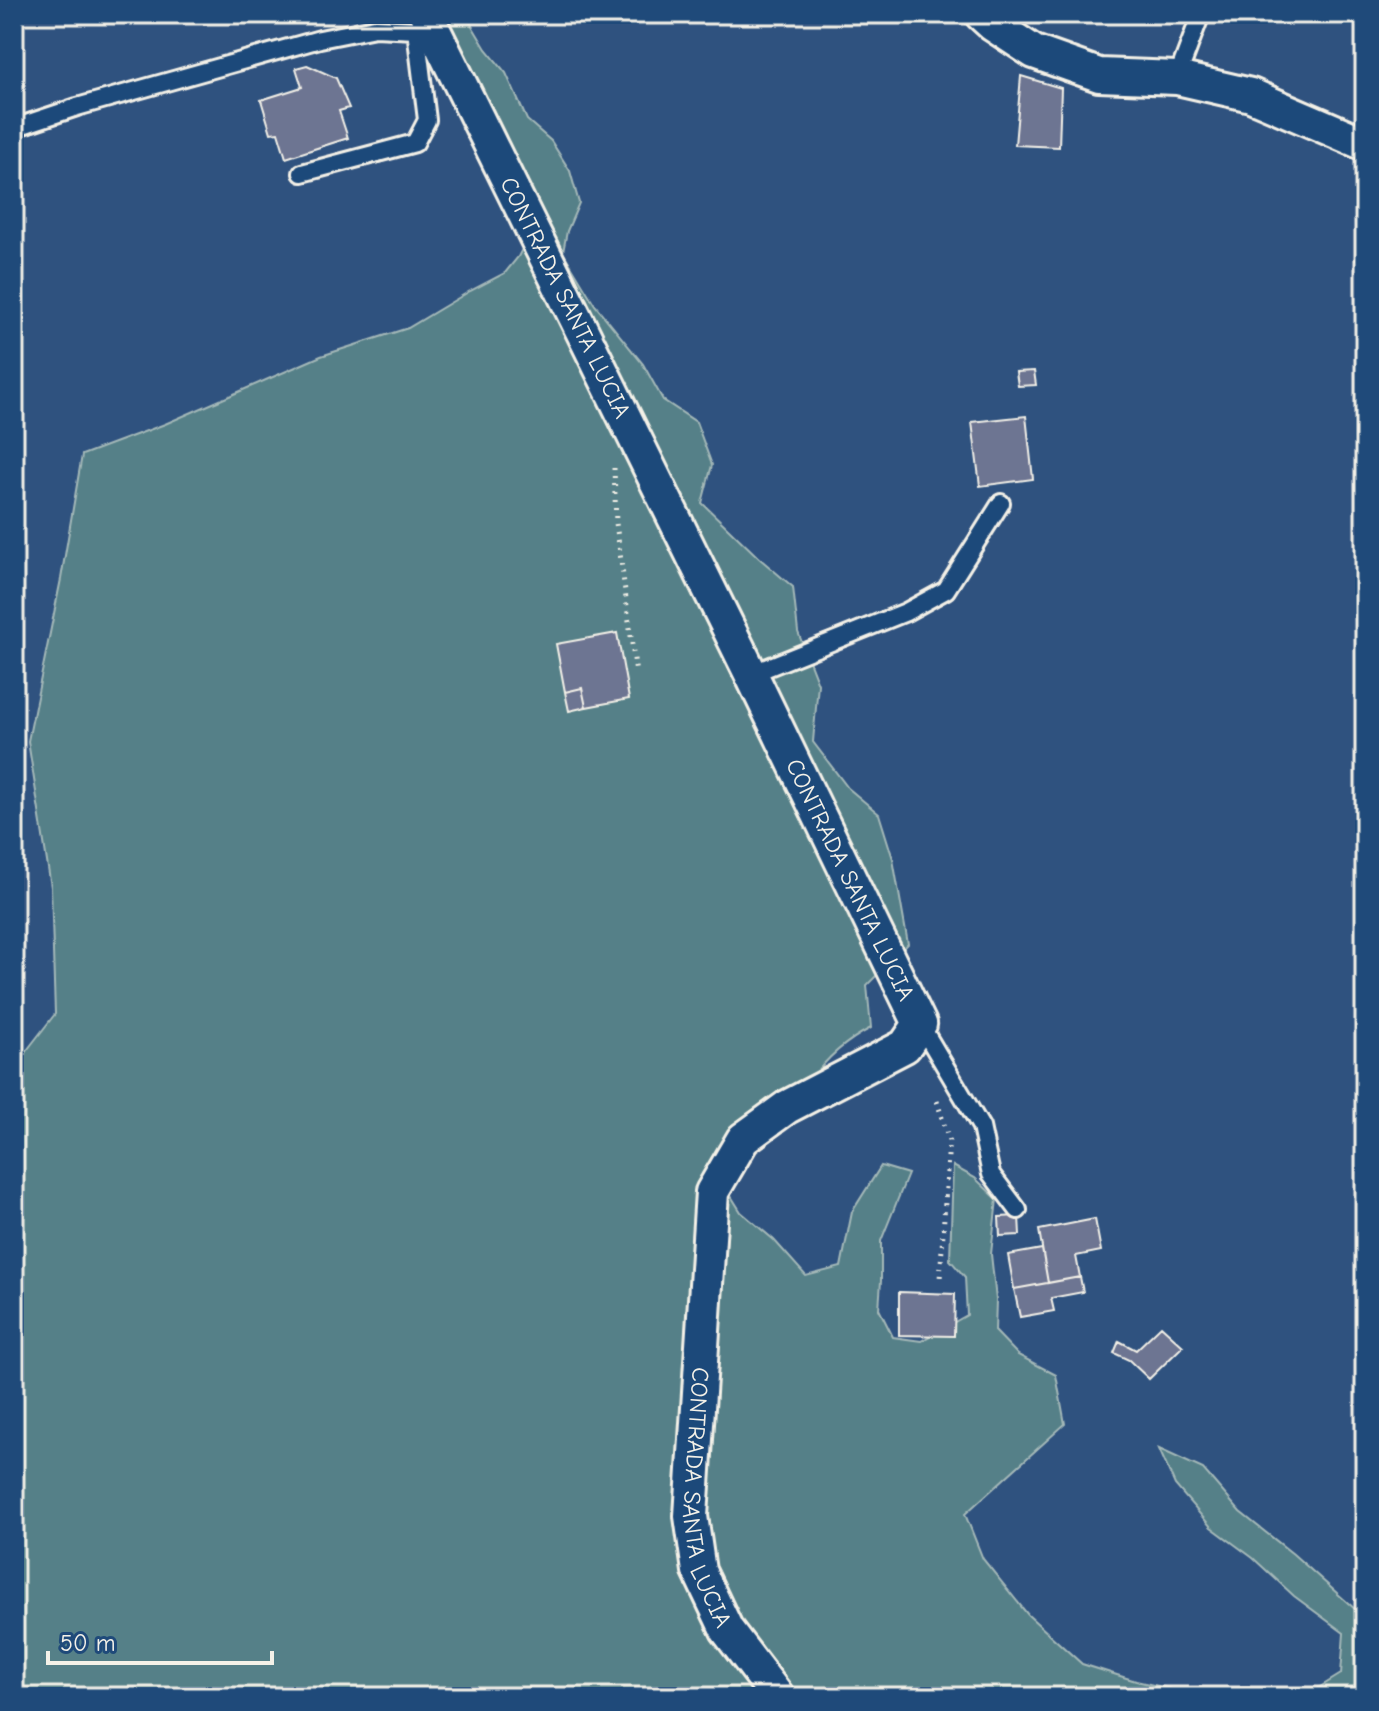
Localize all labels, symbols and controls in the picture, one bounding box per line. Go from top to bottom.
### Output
street label: CONTRADA SANTA LUCIA [494,172,637,423]
street label: CONTRADA SANTA LUCIA [780,754,921,1005]
street label: CONTRADA SANTA LUCIA [677,1366,738,1632]
scale bar [48,1615,272,1665]
text: 50 m [60,1629,116,1657]

